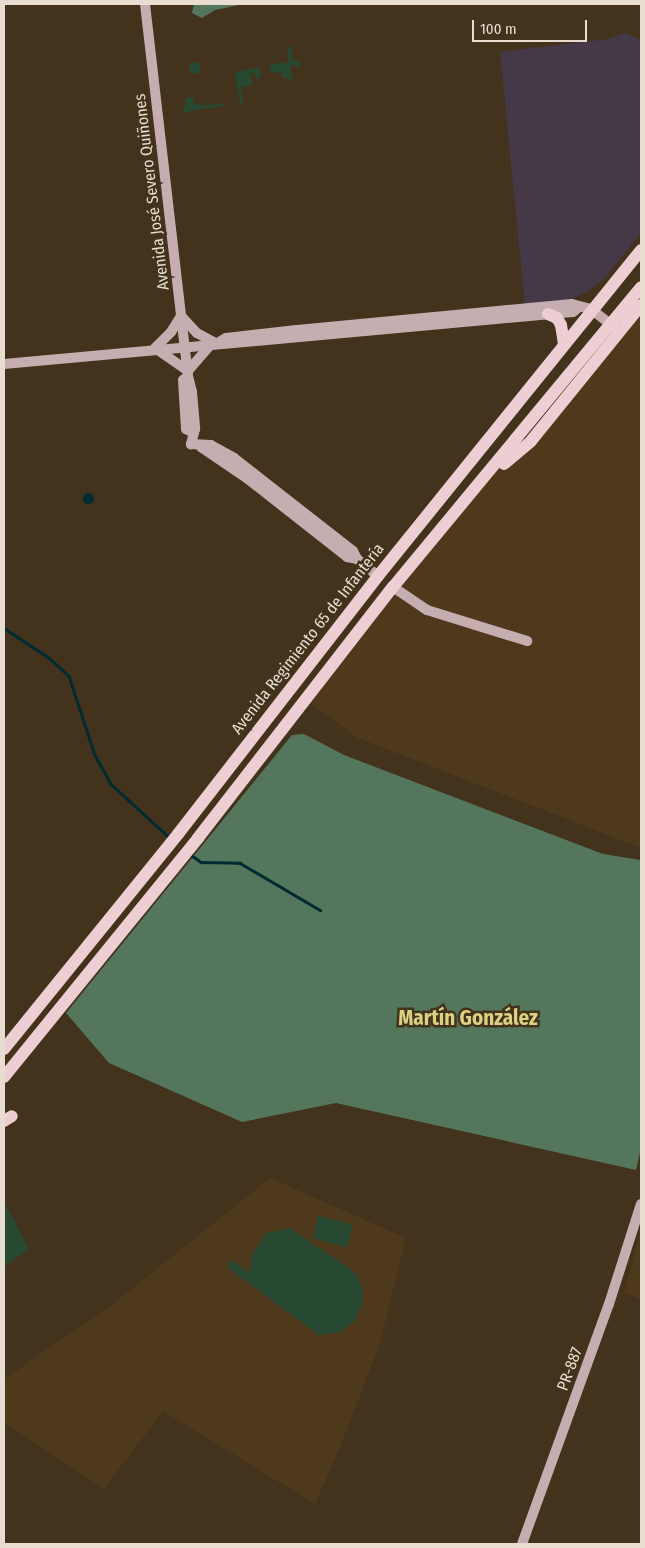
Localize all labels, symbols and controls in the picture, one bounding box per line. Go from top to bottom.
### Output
scale bar [475,10,590,42]
text: 100 m [480,20,517,38]
street label: Avenida José Severo Quiñones [130,93,174,291]
street label: Avenida Regimiento 65 de Infantería [228,540,388,738]
district label: Martín González [398,1005,538,1031]
street label: PR-887 [553,1345,587,1393]

